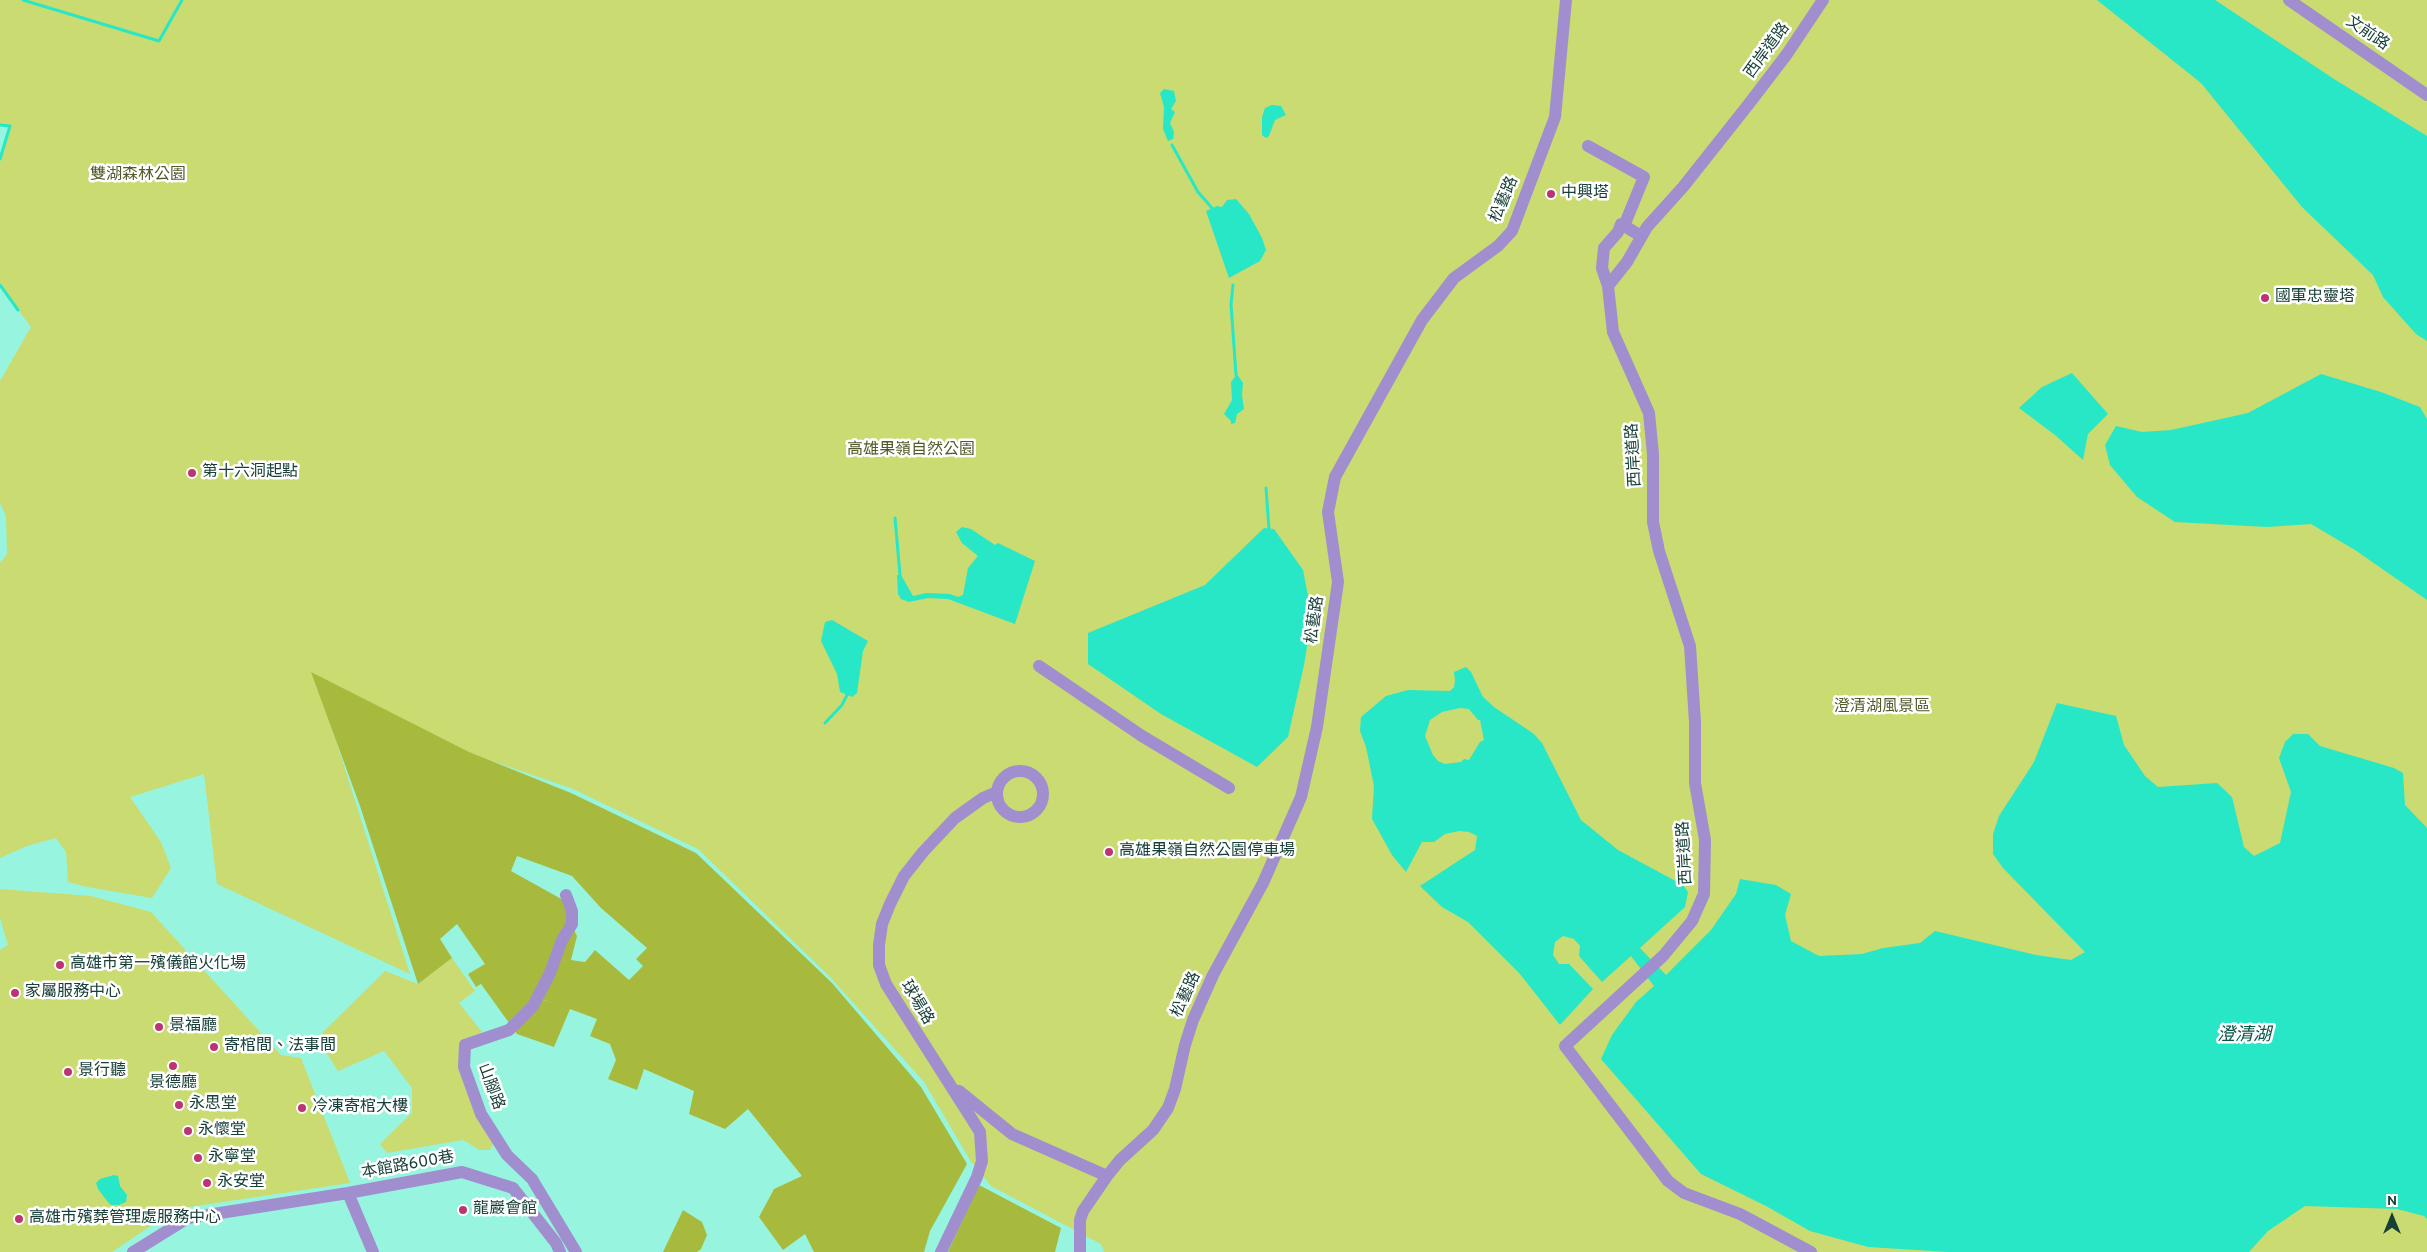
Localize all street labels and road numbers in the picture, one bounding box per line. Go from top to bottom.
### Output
street label: 文前路 [2342,13,2392,55]
street label: 西岸道路 [1741,19,1795,83]
street label: 松藝路 [1487,174,1523,226]
street label: 西岸道路 [1624,423,1646,487]
street label: 松藝路 [1303,595,1329,645]
street label: 西岸道路 [1675,821,1697,885]
street label: 松藝路 [1168,969,1206,1021]
street label: 球場路 [895,977,937,1029]
street label: 山腳路 [473,1061,507,1113]
street label: 本館路600巷 [360,1148,456,1184]

